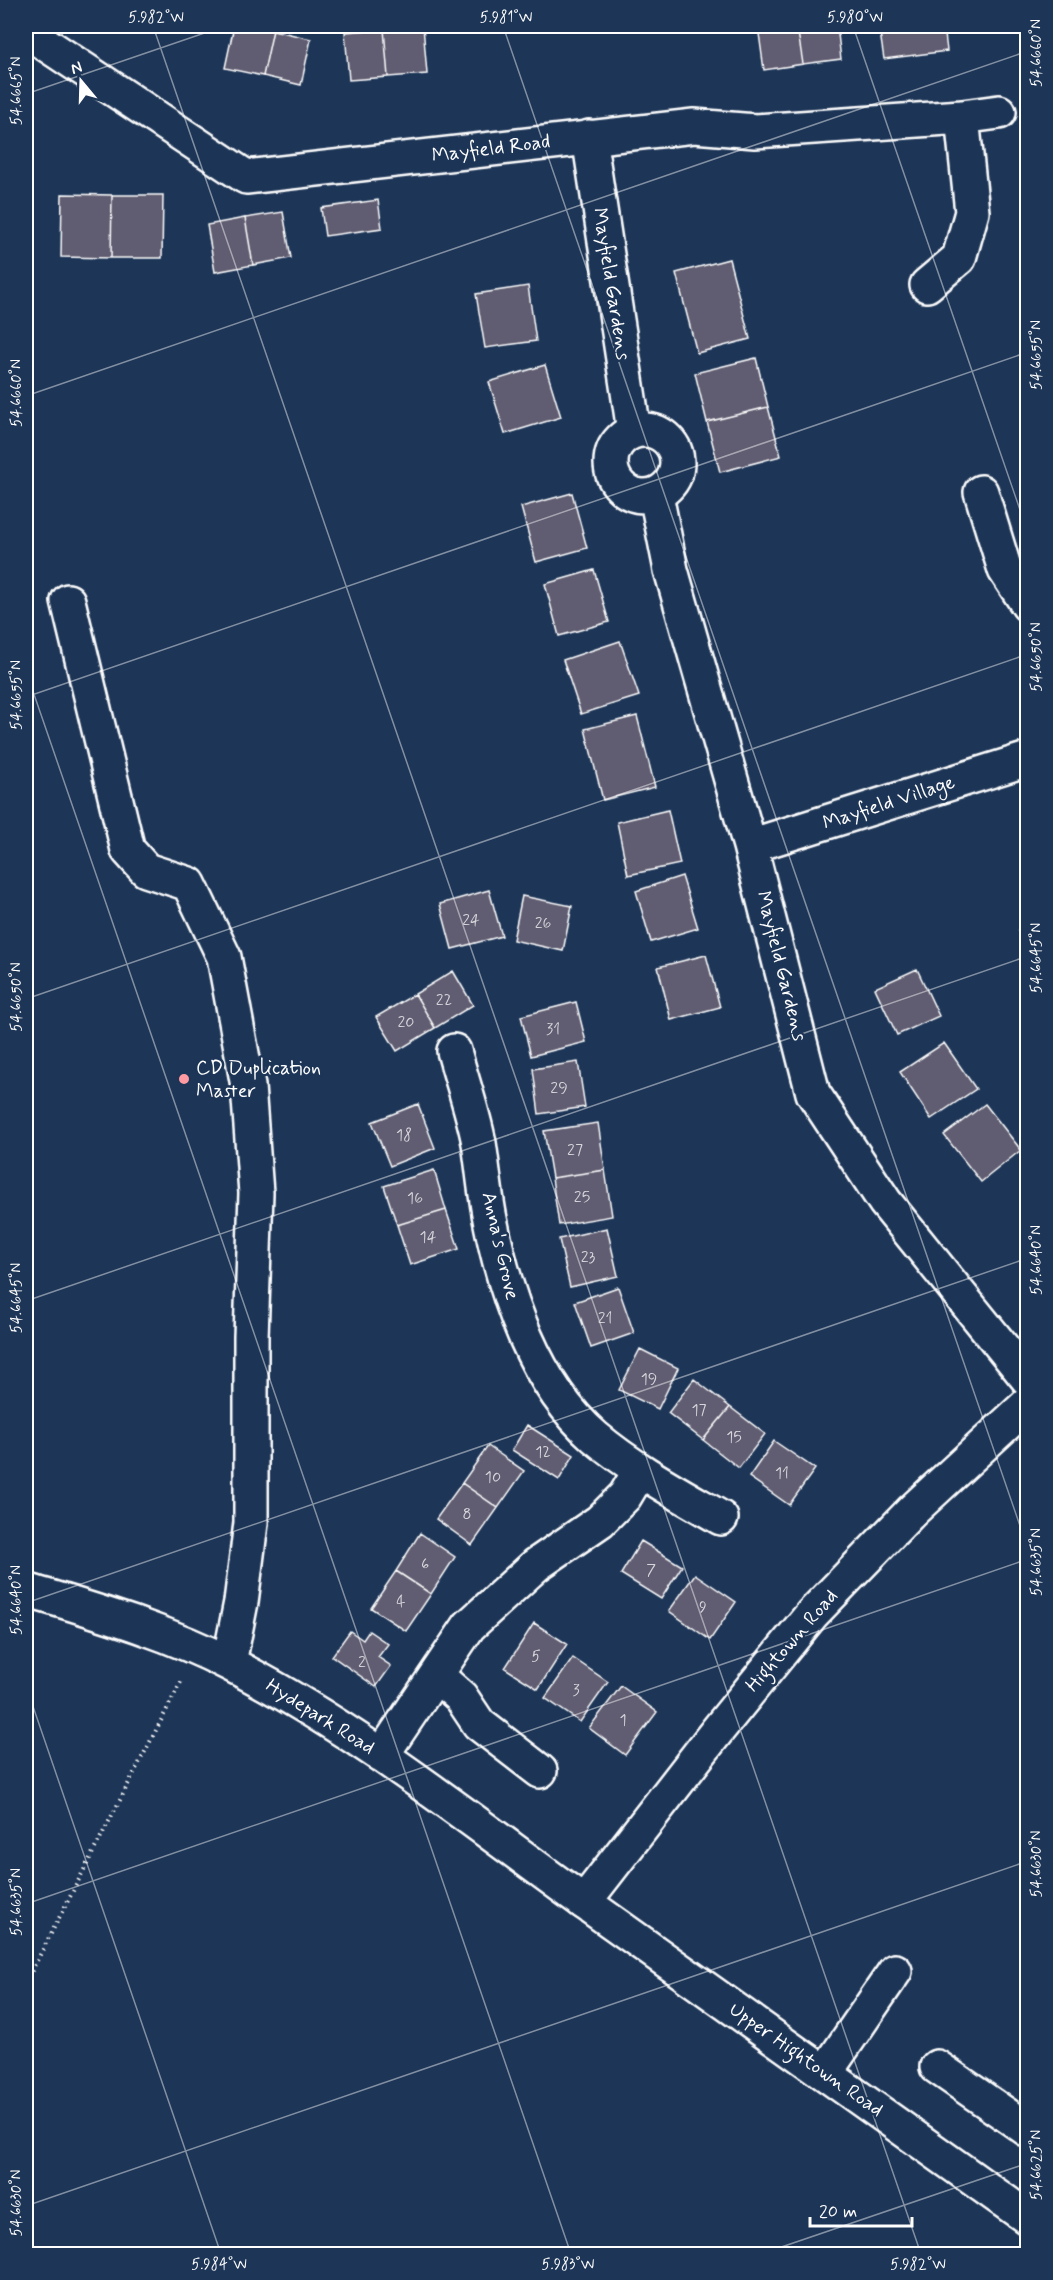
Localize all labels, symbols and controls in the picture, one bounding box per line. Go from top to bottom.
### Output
text: 5.982°W [128,8,184,28]
text: 5.981°W [480,8,532,28]
text: 5.980°W [827,8,883,28]
text: 54.6660°N [1027,19,1047,87]
north arrow [51,51,111,111]
text: 54.6665°N [7,57,27,125]
text: N [68,57,85,80]
street label: Mayfield Road [430,128,552,170]
street label: Mayfield Gardens [586,206,636,362]
text: 54.6655°N [1027,320,1047,390]
text: 54.6660°N [7,359,27,427]
text: 54.6650°N [1027,622,1047,692]
text: 54.6655°N [7,660,27,730]
street label: Mayfield Village [819,769,959,838]
street label: Mayfield Gardens [749,888,813,1044]
house number: 24 [462,910,480,931]
house number: 26 [535,913,551,934]
text: 54.6645°N [1027,923,1047,993]
text: 54.6650°N [7,962,27,1032]
house number: 22 [436,990,452,1011]
house number: 20 [398,1012,415,1033]
house number: 31 [546,1019,560,1040]
place label: CD Duplication Master [196,1055,321,1105]
marker: CD Duplication Master [177,1072,191,1086]
house number: 29 [550,1078,568,1099]
house number: 18 [396,1125,412,1146]
house number: 27 [567,1140,583,1161]
house number: 25 [574,1187,590,1208]
house number: 16 [407,1188,423,1209]
street label: Anna's Grove [474,1189,526,1303]
text: 54.6640°N [1027,1225,1047,1295]
house number: 14 [420,1227,437,1248]
house number: 23 [581,1247,596,1268]
text: 54.6645°N [7,1263,27,1333]
house number: 21 [598,1308,612,1329]
house number: 19 [641,1369,657,1390]
house number: 17 [691,1400,707,1421]
house number: 15 [726,1427,742,1448]
house number: 12 [535,1442,551,1463]
house number: 11 [775,1463,789,1484]
house number: 10 [485,1467,501,1488]
house number: 8 [462,1504,472,1525]
text: 54.6635°N [1027,1528,1047,1596]
house number: 6 [421,1554,429,1575]
house number: 7 [646,1560,656,1581]
text: 54.6640°N [7,1565,27,1635]
street label: Hightown Road [740,1584,846,1700]
house number: 4 [396,1591,406,1612]
house number: 9 [699,1597,707,1618]
house number: 5 [531,1646,541,1667]
house number: 2 [358,1652,366,1673]
street label: Hydepark Road [260,1673,380,1761]
house number: 3 [572,1680,580,1701]
house number: 1 [619,1710,627,1731]
text: 54.6630°N [1027,1830,1047,1898]
text: 54.6635°N [7,1868,27,1936]
street label: Upper Hightown Road [722,1996,889,2125]
text: 54.6625°N [1027,2130,1047,2200]
text: 54.6630°N [7,2169,27,2237]
scale bar [810,2190,912,2228]
text: 20 m [819,2200,857,2224]
text: 5.984°W [191,2255,247,2275]
text: 5.983°W [542,2255,594,2275]
text: 5.982°W [890,2255,946,2275]

